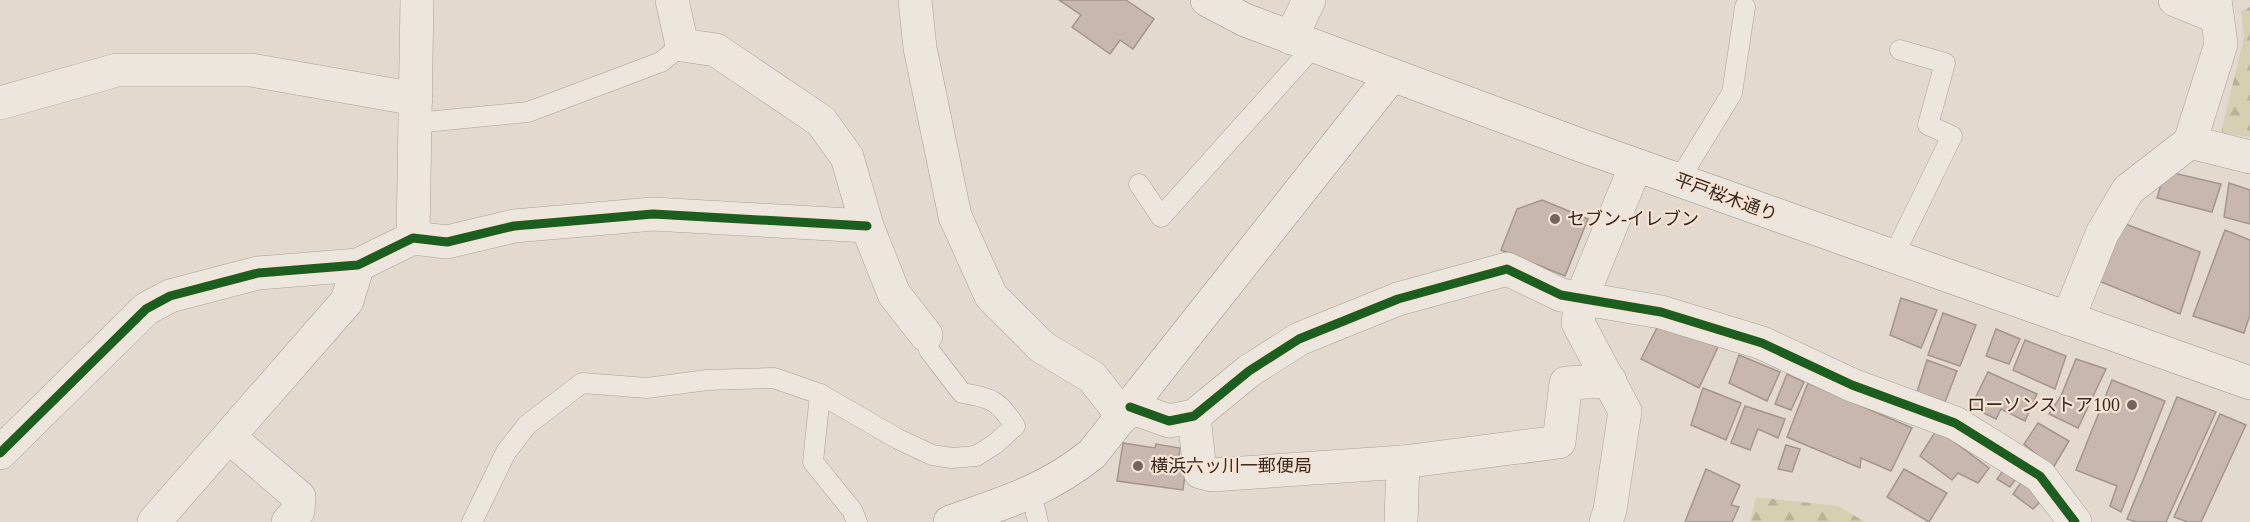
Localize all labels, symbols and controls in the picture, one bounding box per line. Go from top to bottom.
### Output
street label: 平戸桜木通り [1672,169,1780,225]
place label: セブン-イレブン [1567,209,1699,229]
marker: セブン-イレブン [1548,212,1562,226]
place label: ローソンストア100 [1967,395,2120,415]
marker: ローソンストア100 [2125,398,2139,412]
place label: 横浜六ッ川一郵便局 [1150,456,1312,476]
marker: 横浜六ッ川一郵便局 [1131,459,1145,473]

